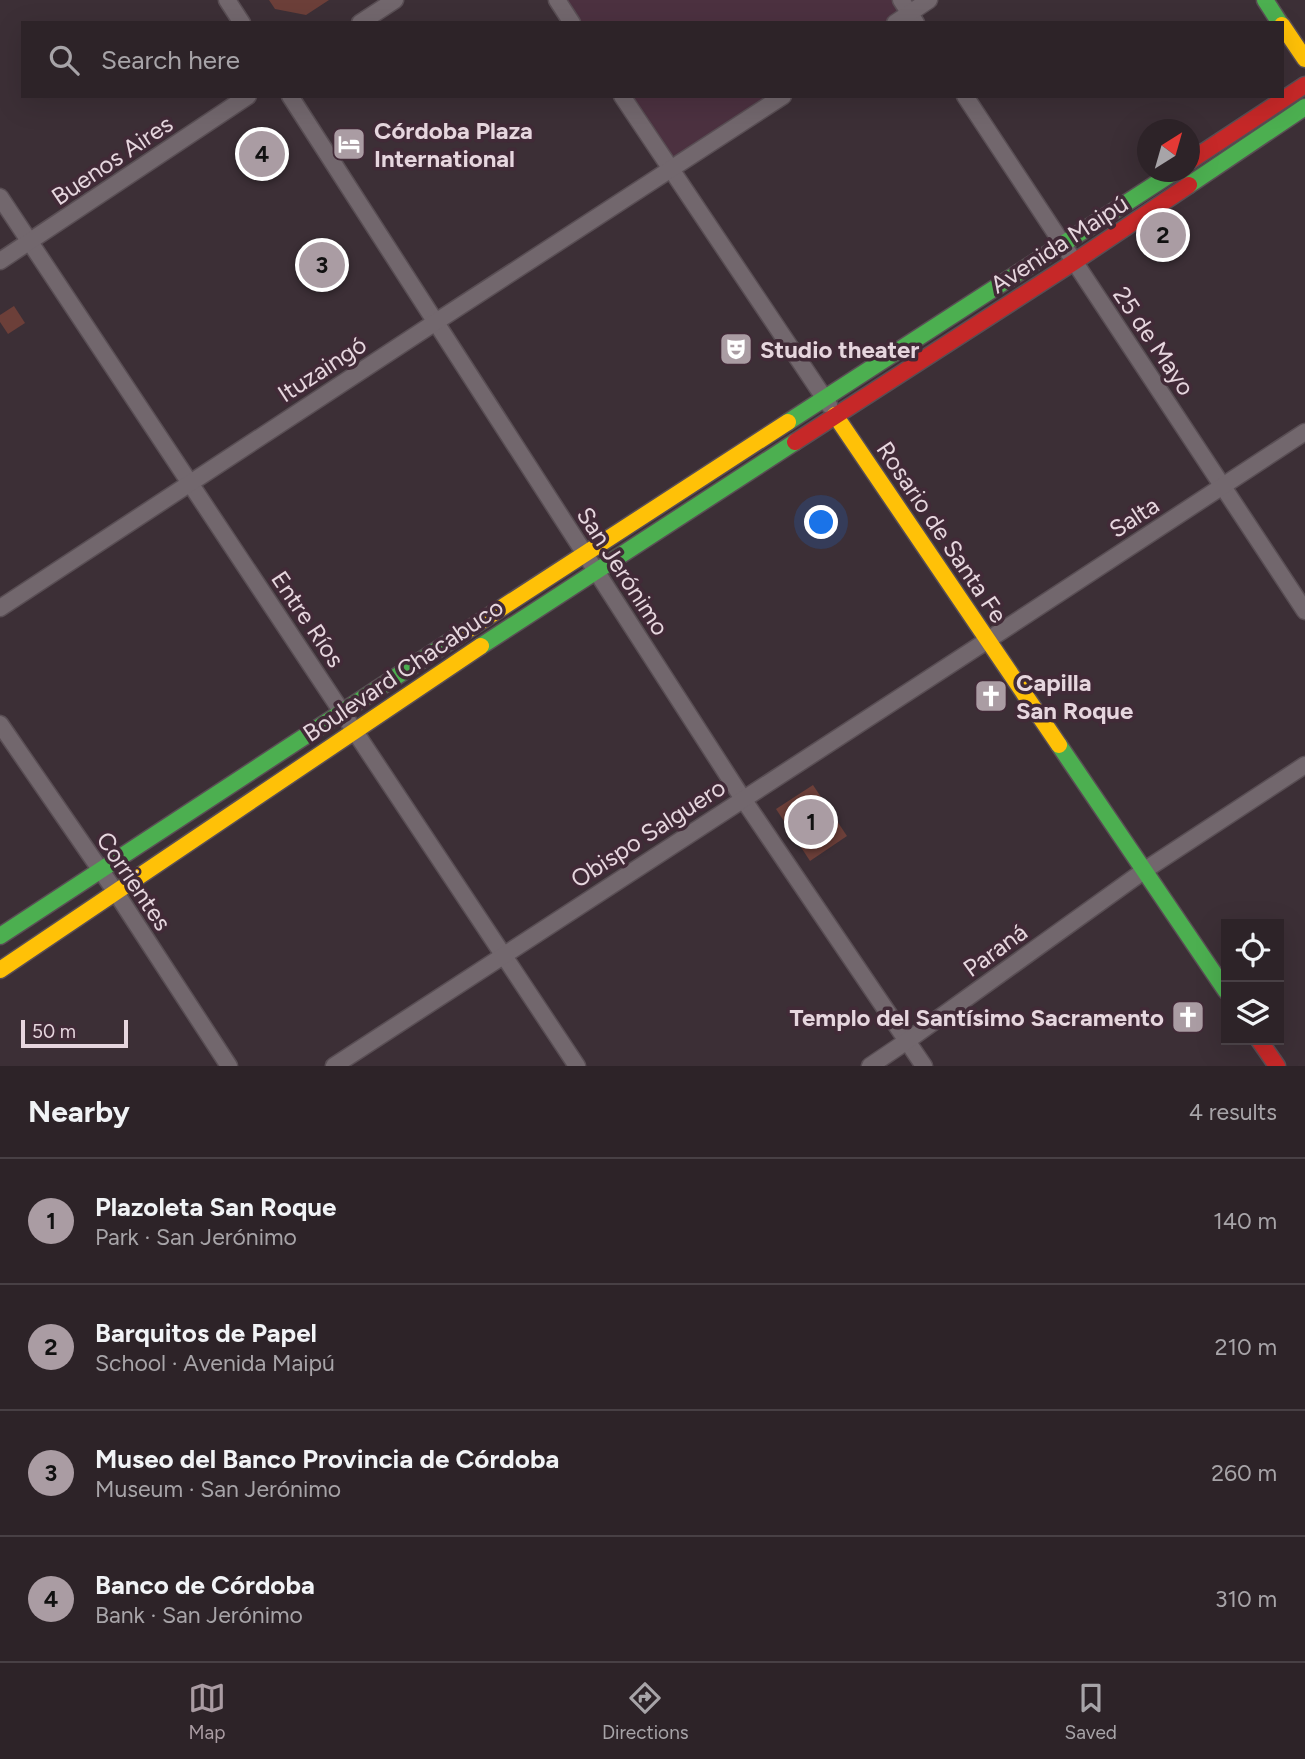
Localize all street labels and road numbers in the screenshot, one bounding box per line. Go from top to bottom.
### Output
street label: Buenos Aires [46,109,178,211]
street label: Avenida Maipú [985,189,1133,299]
street label: 25 de Mayo [1107,281,1201,401]
street label: Ituzaingó [272,330,372,408]
street label: Rosario de Santa Fe [871,436,1013,628]
street label: Salta [1104,490,1164,544]
street label: San Jerónimo [571,501,675,641]
street label: Entre Ríos [265,565,351,673]
street label: Boulevard Chacabuco [297,592,509,748]
street label: Obispo Salguero [565,772,731,894]
street label: Corrientes [90,826,178,936]
street label: Paraná [957,917,1033,983]

